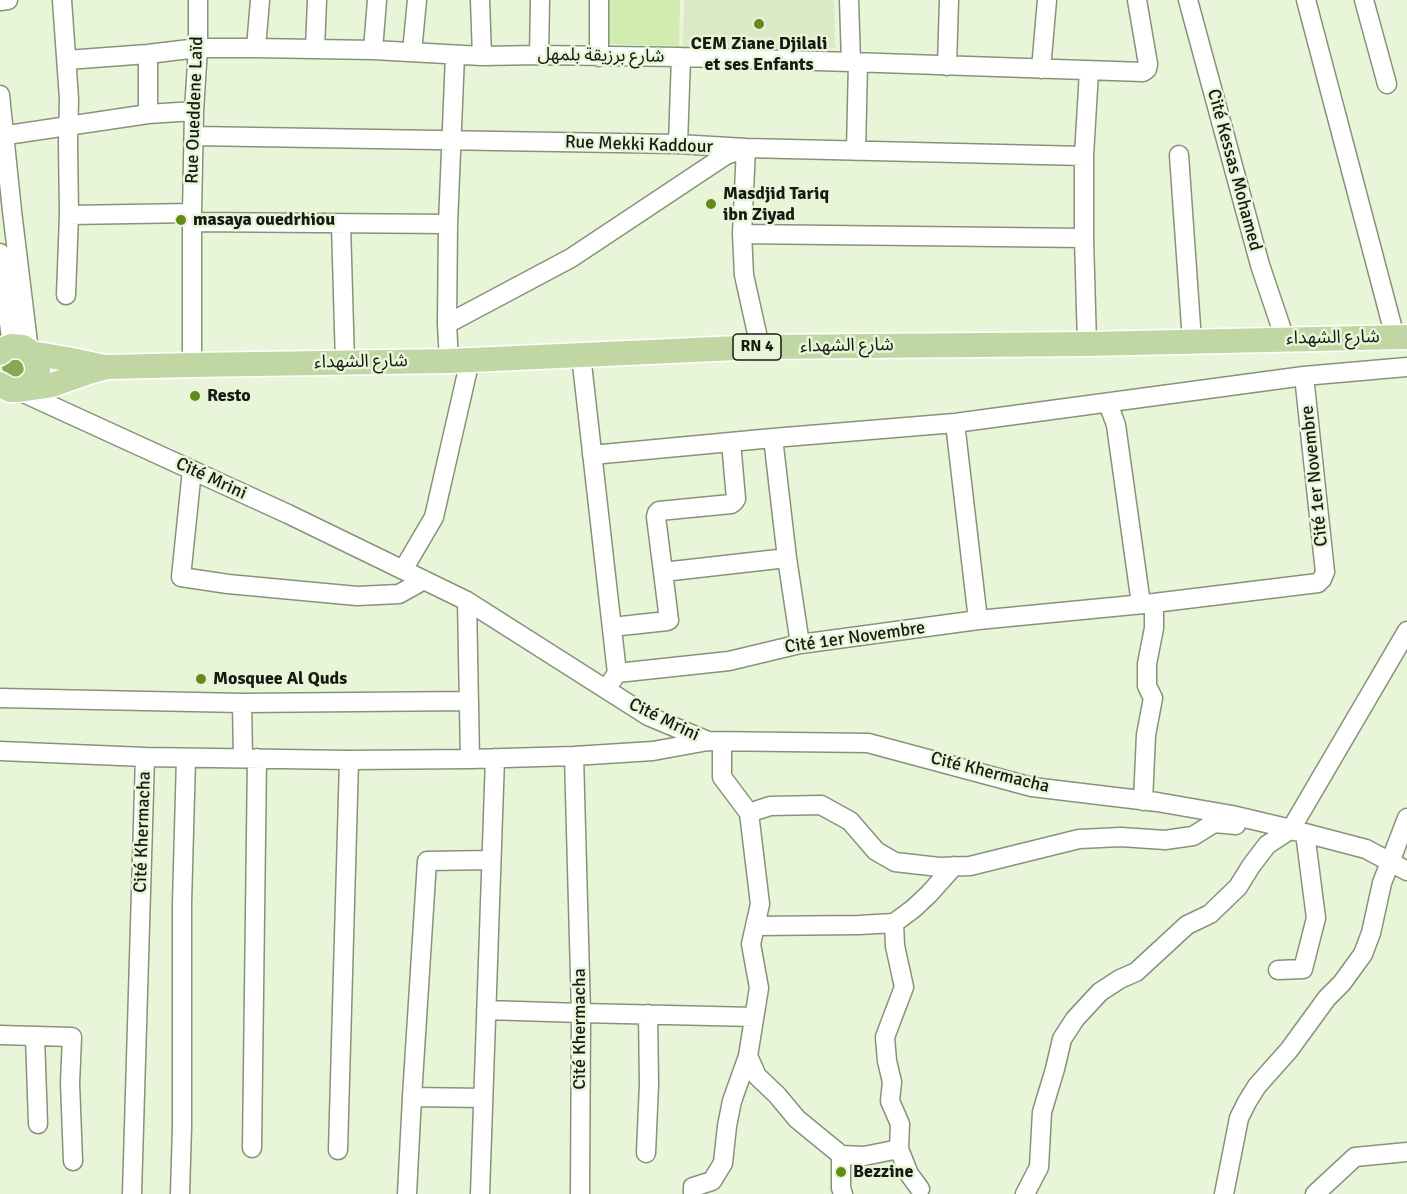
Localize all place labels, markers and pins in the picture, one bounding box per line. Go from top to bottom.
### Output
marker: CEM Ziane Djilali et ses Enfants [752,17,766,31]
place label: CEM Ziane Djilali et ses Enfants [691,33,827,76]
place label: Masdjid Tariq ibn Ziyad [723,183,829,226]
marker: Masdjid Tariq ibn Ziyad [704,197,718,211]
place label: masaya ouedrhiou [193,209,335,231]
marker: masaya ouedrhiou [174,213,188,227]
place label: Resto [207,385,251,407]
marker: Resto [188,389,202,403]
place label: Mosquee Al Quds [213,668,347,690]
marker: Mosquee Al Quds [194,672,208,686]
place label: Bezzine [853,1161,913,1183]
marker: Bezzine [834,1165,848,1179]

